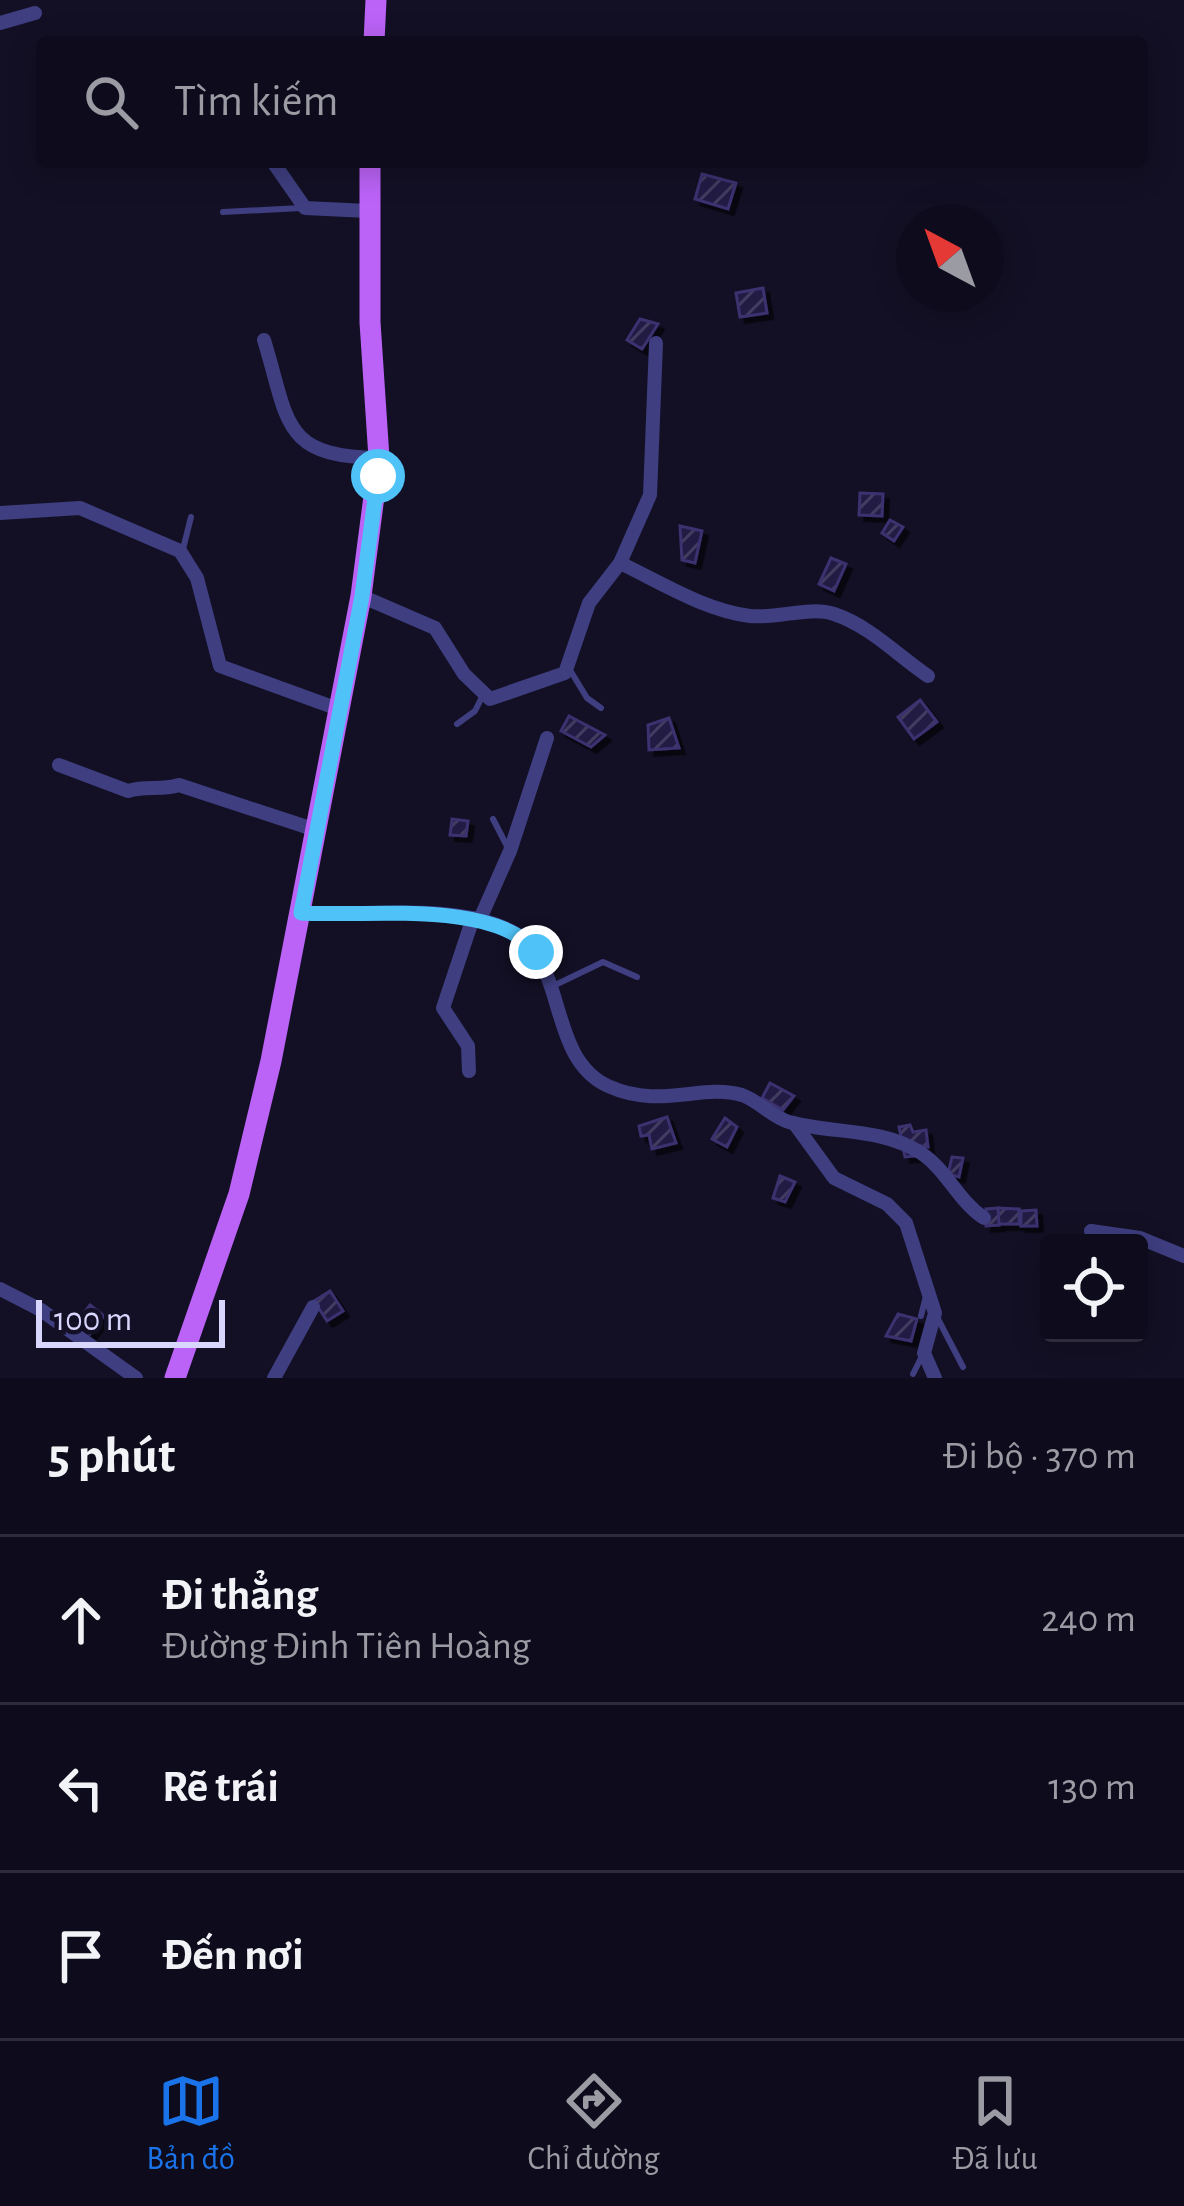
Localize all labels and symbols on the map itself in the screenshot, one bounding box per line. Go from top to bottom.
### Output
north arrow [896,204,1004,312]
route start [351,449,405,503]
route end [509,925,563,979]
scale bar [36,1294,225,1347]

